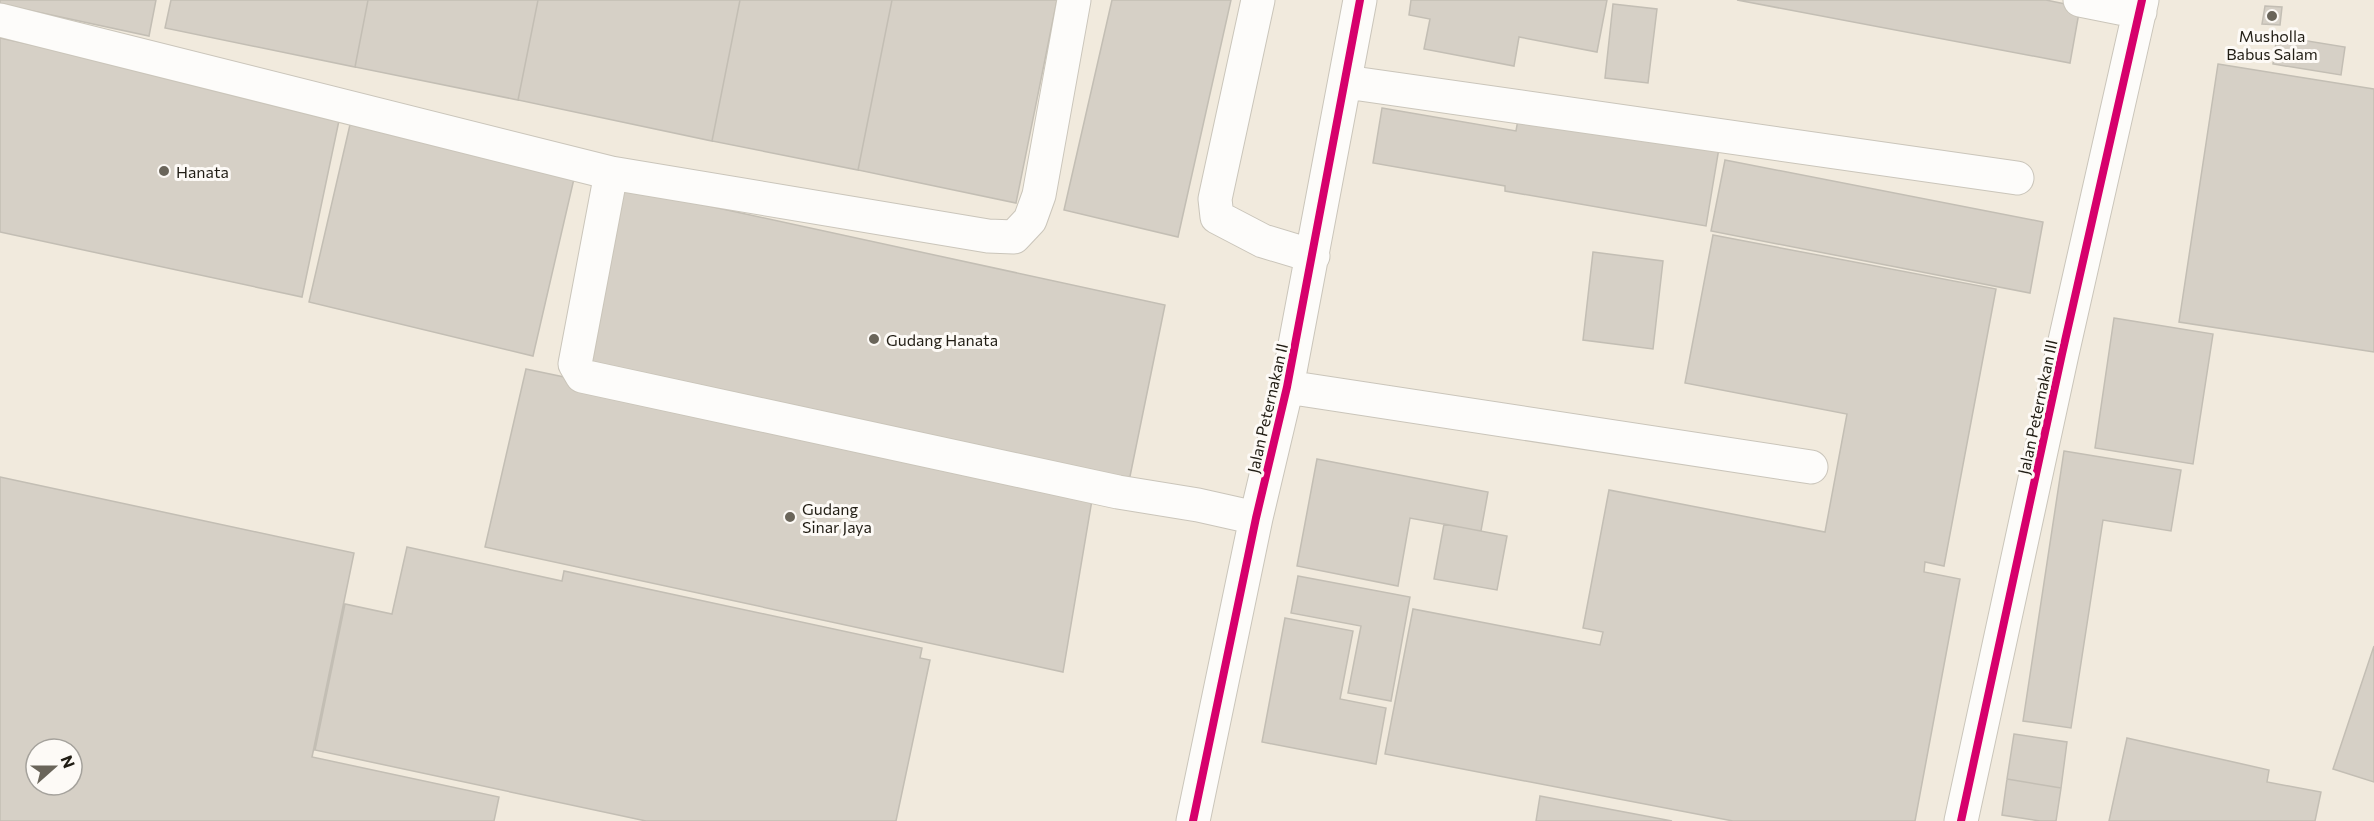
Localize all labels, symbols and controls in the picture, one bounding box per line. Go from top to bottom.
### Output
marker: Musholla Babus Salam [2265,9,2279,23]
place label: Musholla Babus Salam [2226,26,2318,63]
place label: Hanata [176,162,229,181]
marker: Hanata [157,164,171,178]
place label: Gudang Hanata [886,330,998,349]
marker: Gudang Hanata [867,332,881,346]
street label: Jalan Peternakan III [2013,338,2061,476]
street label: Jalan Peternakan II [1243,341,1291,475]
place label: Gudang Sinar Jaya [802,499,872,536]
marker: Gudang Sinar Jaya [783,510,797,524]
north arrow [24,737,84,797]
text: N [57,752,79,770]

